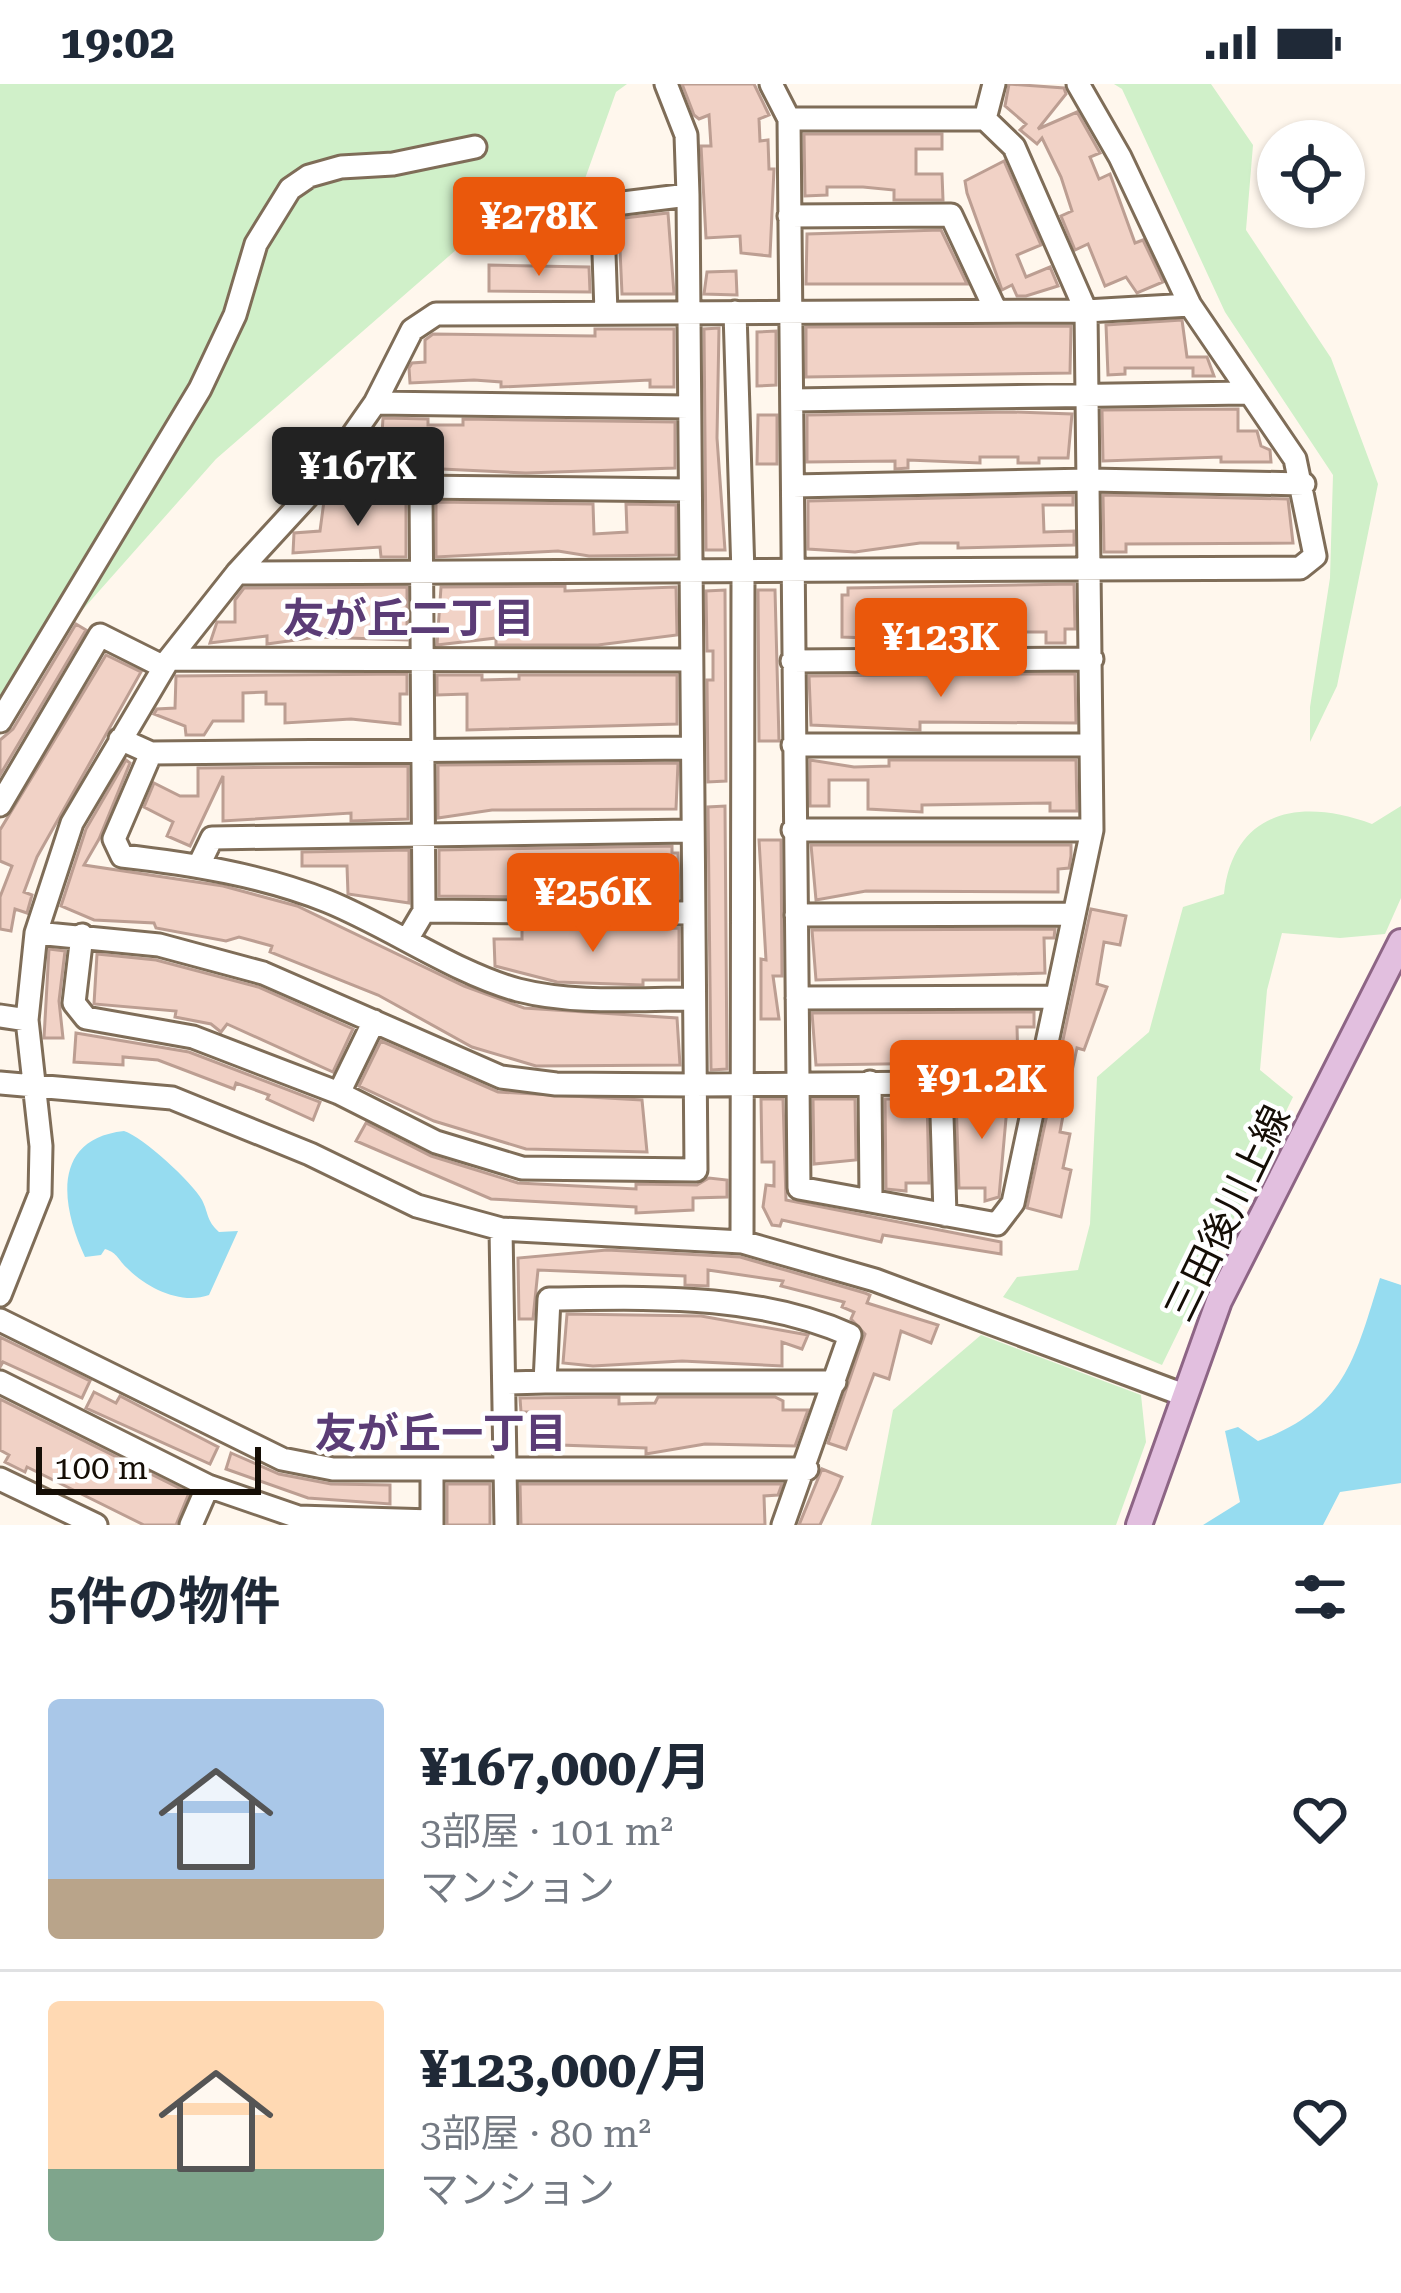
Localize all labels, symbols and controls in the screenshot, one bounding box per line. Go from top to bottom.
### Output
text: 19:02 [60,16,175,69]
map controls [1257,120,1365,228]
button: locate [1257,120,1365,228]
pin: ¥278K [455,177,623,279]
text: ¥278K [480,193,598,239]
pin: ¥167K [274,427,442,529]
text: ¥167K [299,443,417,489]
district label: 友が丘二丁目 [283,594,535,643]
pin: ¥123K [857,598,1025,700]
text: ¥123K [882,614,1000,660]
pin: ¥256K [509,853,677,955]
text: ¥256K [534,869,652,915]
pin: ¥91.2K [884,1040,1080,1142]
text: ¥91.2K [917,1056,1047,1102]
street label: 三田後川上線 [1156,1098,1300,1329]
district label: 友が丘一丁目 [315,1409,567,1458]
scale bar [36,1441,261,1494]
text: 100 m [54,1448,148,1487]
icon: filters [1287,1564,1353,1630]
text: 5件の物件 [48,1572,281,1631]
text: ¥167,000/月 [420,1738,711,1797]
icon: home [144,1747,288,1891]
icon: heart [1287,1786,1353,1852]
text: 3部屋 · 101 m² [420,1809,673,1855]
text: マンション [420,1865,615,1911]
text: ¥123,000/月 [420,2040,711,2099]
icon: home [144,2049,288,2193]
icon: heart [1287,2088,1353,2154]
text: 3部屋 · 80 m² [420,2111,651,2157]
text: マンション [420,2167,615,2213]

